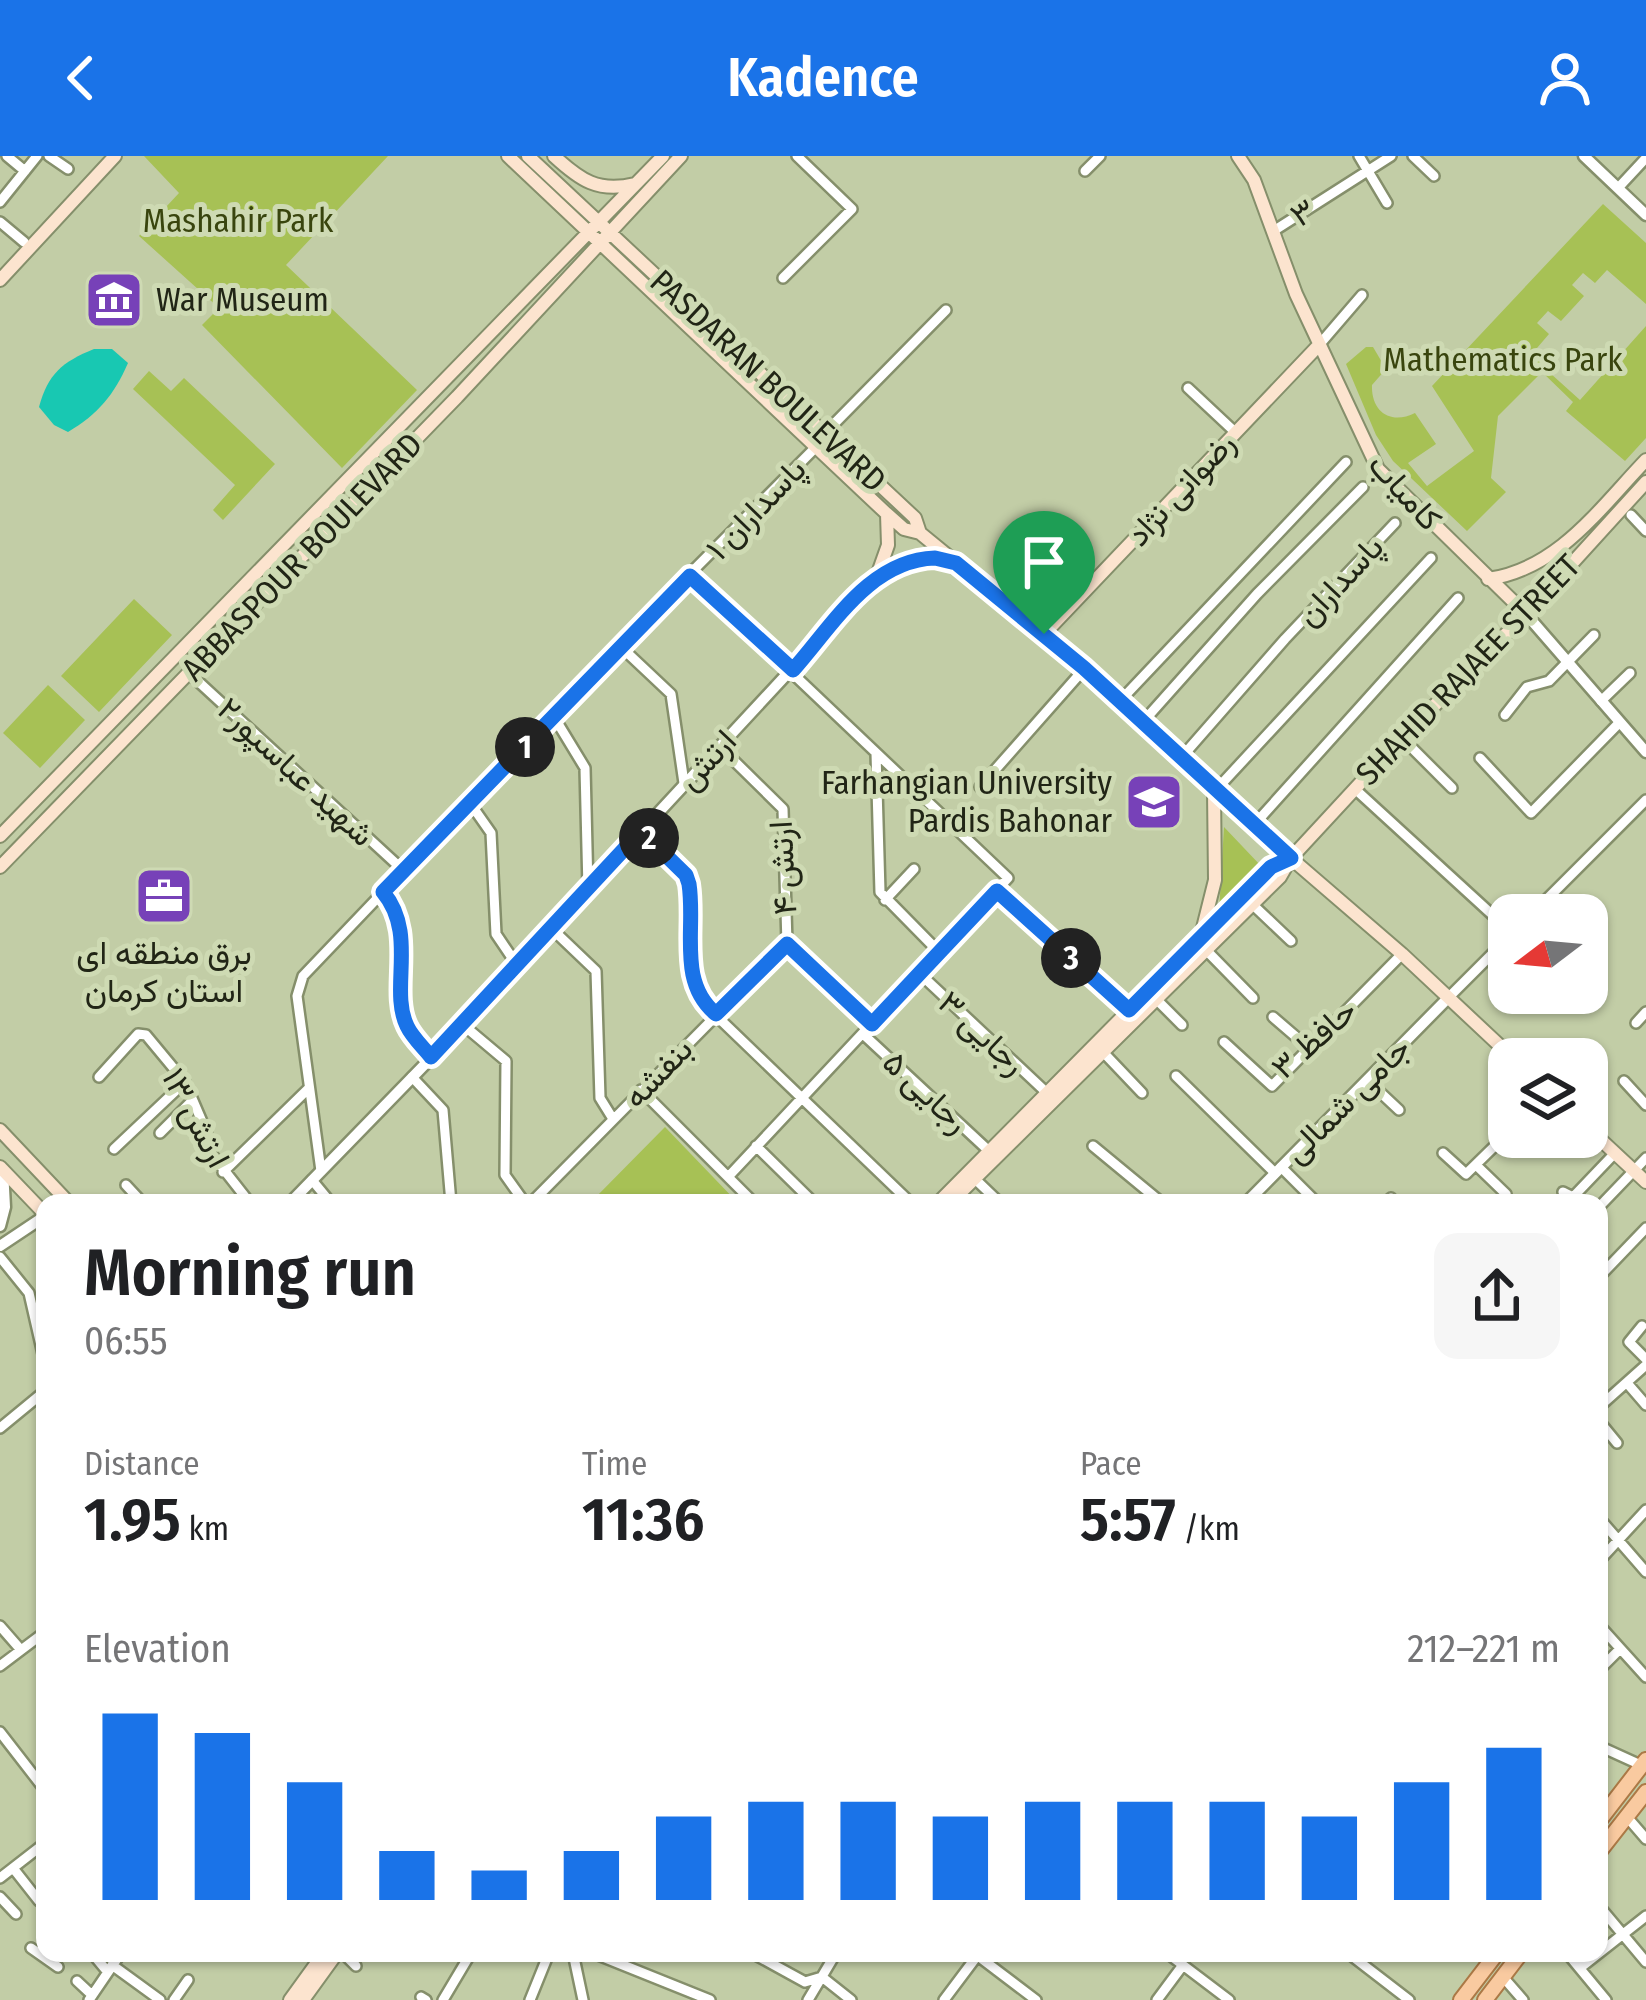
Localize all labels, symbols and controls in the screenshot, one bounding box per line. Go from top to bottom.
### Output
icon: back [48,45,114,111]
icon: person [1532,45,1598,111]
text: Kadence [727,46,919,110]
street label: ۳ [1283,190,1323,236]
park label: Mashahir Park [143,201,334,241]
street label: PASDARAN BOULEVARD [642,262,894,500]
museum icon: War Museum [83,269,145,331]
place label: War Museum [156,280,329,320]
park label: Mathematics Park [1383,340,1623,380]
street label: رضوانی نژاد [1118,424,1244,554]
street label: ABBASPOUR BOULEVARD [173,425,431,689]
street label: کامیاب [1360,445,1450,539]
street label: پاسداران ۱ [698,450,816,570]
pin [993,511,1095,634]
street label: پاسداران [1288,527,1393,636]
icon: arrive [1011,529,1077,595]
street label: SHAHID RAJAEE STREET [1348,546,1589,794]
street label: شهید عباسپور۲ [208,689,383,856]
pin: 1 [495,717,555,777]
street label: ارتش [669,722,745,798]
text: 1 [518,727,532,767]
place label: Farhangian University Pardis Bahonar [821,763,1112,841]
school or university icon: Farhangian University Pardis Bahonar [1123,771,1185,833]
pin: 2 [619,808,679,868]
text: 2 [641,818,657,858]
street label: ارتش ۴ [761,820,805,916]
office icon: برق منطقه ای استان کرمان [133,865,195,927]
north arrow [1488,894,1608,1014]
map controls [1488,894,1608,1158]
pin: 3 [1041,928,1101,988]
place label: برق منطقه ای استان کرمان [76,933,252,1011]
text: 3 [1063,938,1079,978]
street label: رجایی ۳ [930,983,1034,1083]
street label: حافظ ۳ [1263,990,1365,1088]
street label: جامی شمالی [1275,1028,1419,1172]
street label: بنفشه [615,1030,701,1116]
button: layers [1488,1038,1608,1158]
street label: رجایی ۵ [875,1042,977,1142]
street label: ارتش ۱۳ [153,1062,239,1174]
text: Morning run [84,1233,416,1312]
button: share [1434,1233,1560,1359]
text: 06:55 [84,1318,168,1364]
text: Distance [84,1444,200,1484]
text: Time [582,1444,647,1484]
text: Pace [1080,1444,1142,1484]
text: 1.95 [84,1484,181,1556]
text: 11:36 [582,1484,704,1556]
text: 5:57 [1080,1484,1176,1556]
text: km [181,1509,229,1549]
text: /km [1176,1509,1240,1549]
text: Elevation [84,1626,231,1672]
text: 212–221 m [1407,1626,1560,1672]

